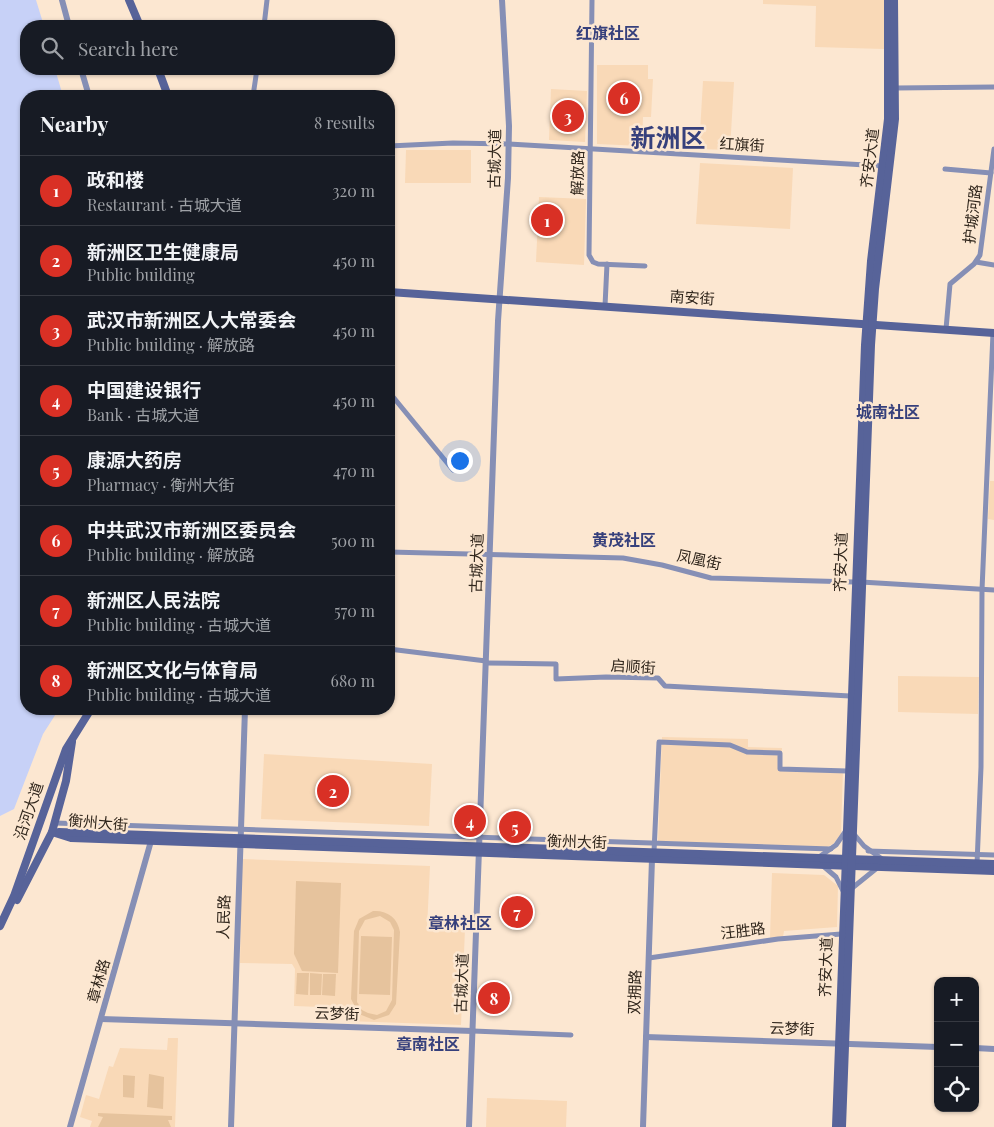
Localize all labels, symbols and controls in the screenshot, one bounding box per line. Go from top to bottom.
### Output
search box [20,20,395,75]
district label: 红旗社区 [576,22,640,43]
icon: search [38,34,66,62]
text: Search here [78,35,178,61]
pin: 6 [608,79,640,117]
pin: 3 [552,97,584,135]
text: Nearby [40,109,109,137]
text: 8 results [314,112,375,133]
district label: 新洲区 [630,120,706,153]
street label: 齐安大道 [855,127,883,189]
street label: 古城大道 [483,129,505,189]
street label: 红旗街 [719,133,765,155]
street label: 解放路 [567,150,587,196]
text: 政和楼 [87,166,144,192]
text: 1 [53,180,59,201]
text: 320 m [332,180,375,201]
street label: 护城河路 [958,183,986,245]
text: Restaurant · 古城大道 [87,194,242,215]
pin: 1 [531,201,563,239]
text: 新洲区卫生健康局 [87,238,239,264]
text: 2 [52,250,60,271]
text: 450 m [333,250,375,271]
text: Public building [87,264,195,285]
street label: 南安街 [669,285,715,309]
text: 武汉市新洲区人大常委会 [87,306,296,332]
text: 3 [52,320,60,341]
text: 450 m [333,320,375,341]
text: Public building · 解放路 [87,334,255,355]
text: 中国建设银行 [87,376,201,402]
text: 4 [52,390,60,411]
text: 450 m [333,390,375,411]
district label: 城南社区 [856,401,920,422]
text: Bank · 古城大道 [87,404,199,425]
text: 康源大药房 [87,446,182,472]
your location [447,448,473,474]
text: 5 [52,460,60,481]
text: 470 m [333,460,375,481]
text: Pharmacy · 衡州大街 [87,474,235,495]
text: 中共武汉市新洲区委员会 [87,516,296,542]
district label: 黄茂社区 [592,529,656,550]
text: 6 [52,530,60,551]
text: 500 m [331,530,375,551]
street label: 齐安大道 [829,532,851,592]
street label: 古城大道 [465,533,487,593]
text: Public building · 解放路 [87,544,255,565]
street label: 凤凰街 [675,545,723,573]
text: 新洲区人民法院 [87,586,220,612]
text: 7 [52,600,60,621]
text: 570 m [334,600,375,621]
text: Public building · 古城大道 [87,614,271,635]
street label: 启顺街 [610,654,656,678]
text: 新洲区文化与体育局 [87,656,258,682]
text: 8 [52,670,60,691]
text: 680 m [331,670,375,691]
text: Public building · 古城大道 [87,684,271,705]
pin: 2 [317,772,349,810]
street label: 沿河大道 [9,779,47,842]
pin: 4 [454,802,486,840]
pin: 5 [499,808,531,846]
street label: 衡州大街 [67,809,129,835]
street label: 衡州大街 [547,830,607,852]
pin: 7 [501,893,533,931]
street label: 人民路 [212,894,234,940]
district label: 章林社区 [428,912,492,933]
street label: 汪胜路 [719,917,766,943]
street label: 齐安大道 [814,937,836,997]
street label: 古城大道 [450,953,472,1013]
street label: 章林路 [82,956,114,1005]
street label: 双拥路 [623,969,645,1015]
map controls [934,977,979,1112]
button: + [934,977,979,1022]
pin: 8 [478,979,510,1017]
street label: 云梦街 [314,1002,360,1024]
street label: 云梦街 [769,1017,815,1039]
button: − [934,1022,979,1067]
district label: 章南社区 [396,1033,460,1054]
button: locate [934,1067,979,1112]

